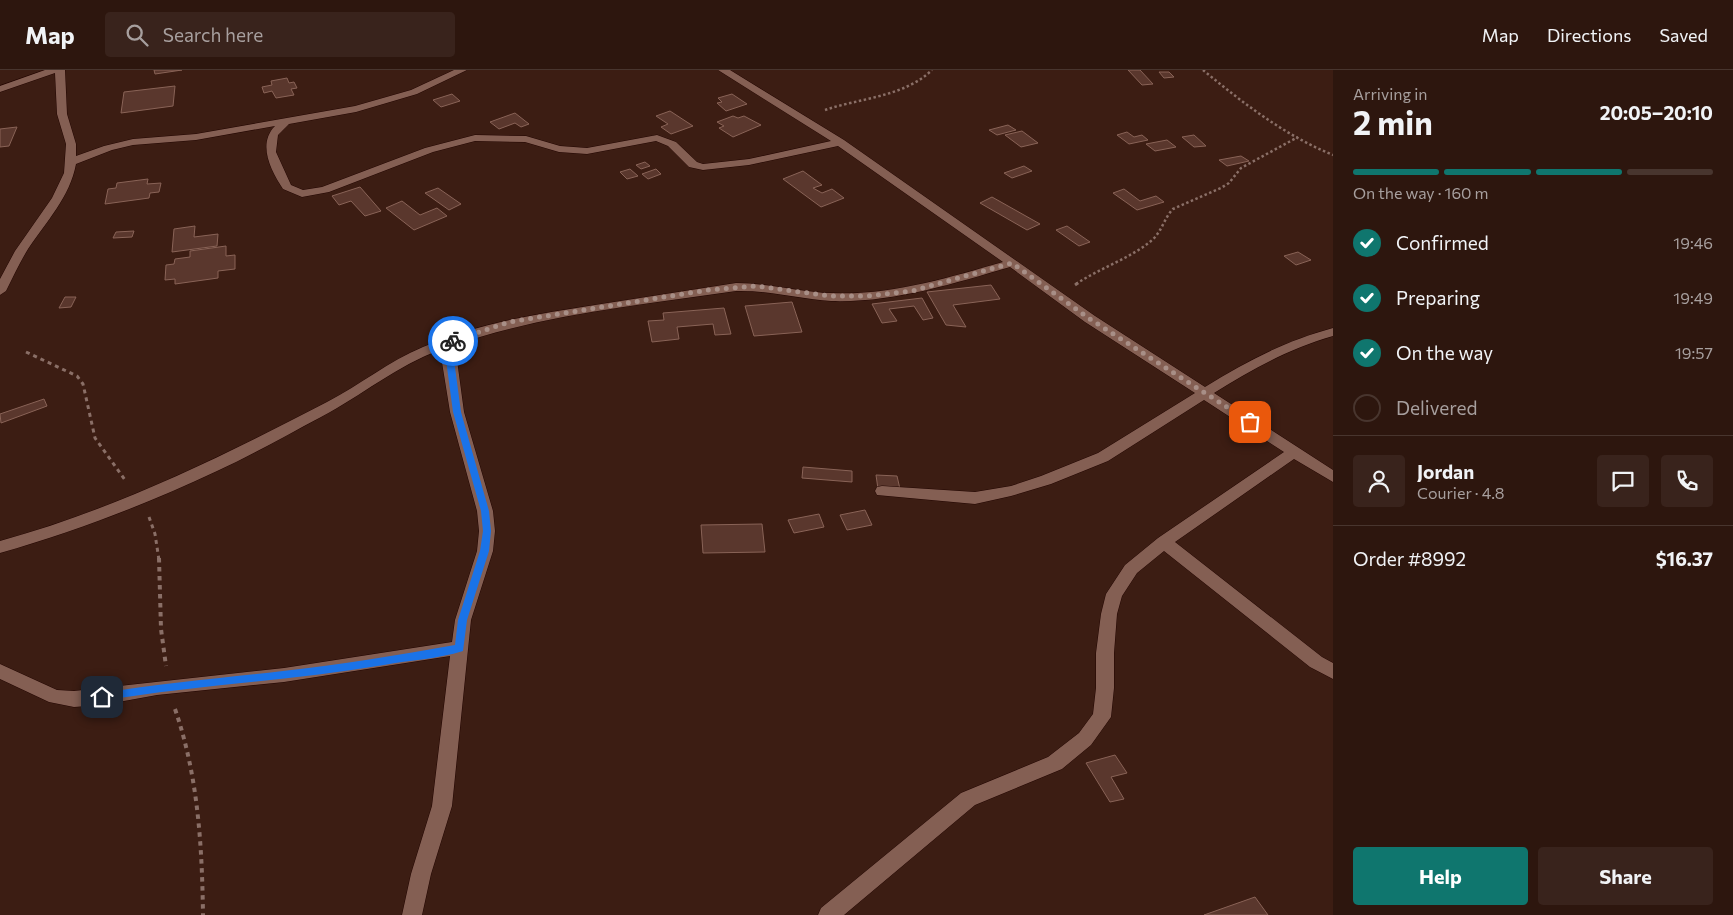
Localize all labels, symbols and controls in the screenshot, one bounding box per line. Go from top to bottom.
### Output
search box [105,12,455,57]
text: Map [25,20,75,49]
icon: search [123,21,151,49]
text: Search here [163,23,263,46]
text: Map [1482,24,1519,46]
text: Directions [1547,24,1631,46]
text: Saved [1659,24,1708,46]
text: Arriving in [1353,84,1427,103]
text: 20:05–20:10 [1600,101,1713,124]
text: 2 min [1353,102,1433,142]
text: On the way · 160 m [1353,183,1489,202]
icon: check [1353,229,1381,257]
text: Confirmed [1396,231,1489,254]
text: 19:46 [1673,233,1713,252]
icon: check [1353,284,1381,312]
text: Preparing [1396,286,1480,309]
text: 19:49 [1673,288,1713,307]
courier [428,316,478,366]
icon: bike [439,327,467,355]
icon: check [1353,339,1381,367]
text: On the way [1396,341,1493,364]
text: 19:57 [1675,343,1713,362]
text: Delivered [1396,396,1477,419]
pin [1229,401,1271,443]
icon: bag [1236,408,1264,436]
button: person [1353,455,1405,507]
button: chat [1597,455,1649,507]
button: phone [1661,455,1713,507]
text: Jordan [1417,460,1474,483]
text: Courier · 4.8 [1417,483,1504,502]
text: Order #8992 [1353,547,1466,570]
text: $16.37 [1656,547,1713,570]
pin [81,676,123,718]
icon: home [88,683,116,711]
button: Help [1353,847,1528,905]
button: Share [1538,847,1713,905]

